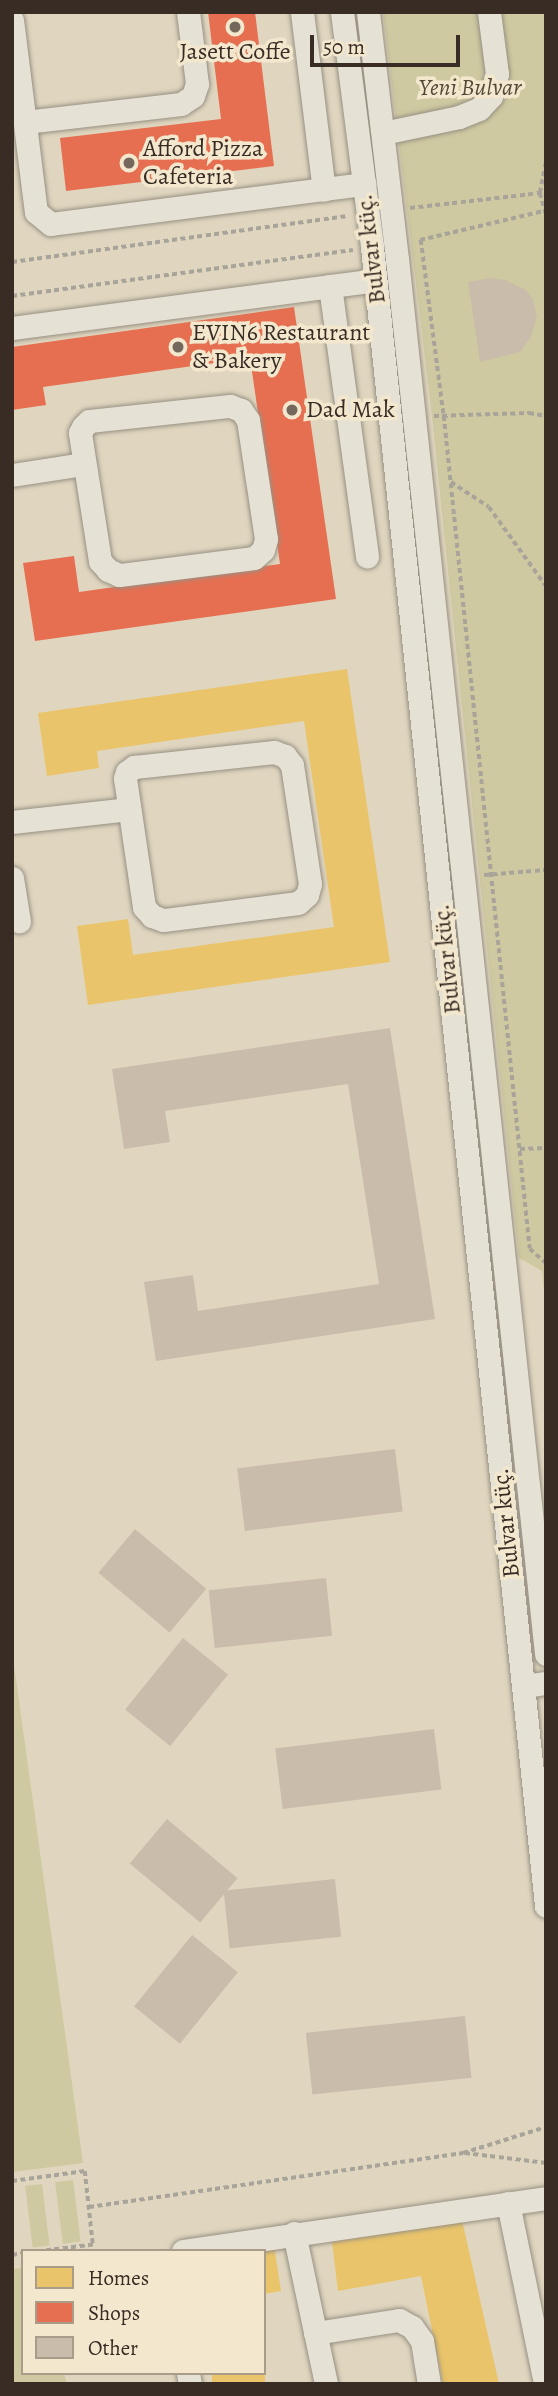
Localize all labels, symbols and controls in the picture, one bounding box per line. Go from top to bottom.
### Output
marker: Jasett Coffe [227,19,243,35]
scale bar [313,21,463,65]
text: 50 m [323,33,365,61]
place label: Jasett Coffe [179,38,291,66]
park label: Yeni Bulvar [419,74,521,102]
place label: Afford Pizza Cafeteria [143,135,263,191]
marker: Afford Pizza Cafeteria [121,155,137,171]
street label: Bulvar küç. [350,193,392,305]
place label: EVIN6 Restaurant & Bakery [192,319,370,375]
marker: EVIN6 Restaurant & Bakery [170,339,186,355]
place label: Dad Mak [306,396,395,424]
marker: Dad Mak [284,402,300,418]
street label: Bulvar küç. [427,903,467,1015]
street label: Bulvar küç. [486,1467,526,1579]
legend [21,2249,266,2375]
text: Homes [88,2264,149,2292]
text: Shops [88,2299,140,2327]
text: Other [88,2334,138,2362]

